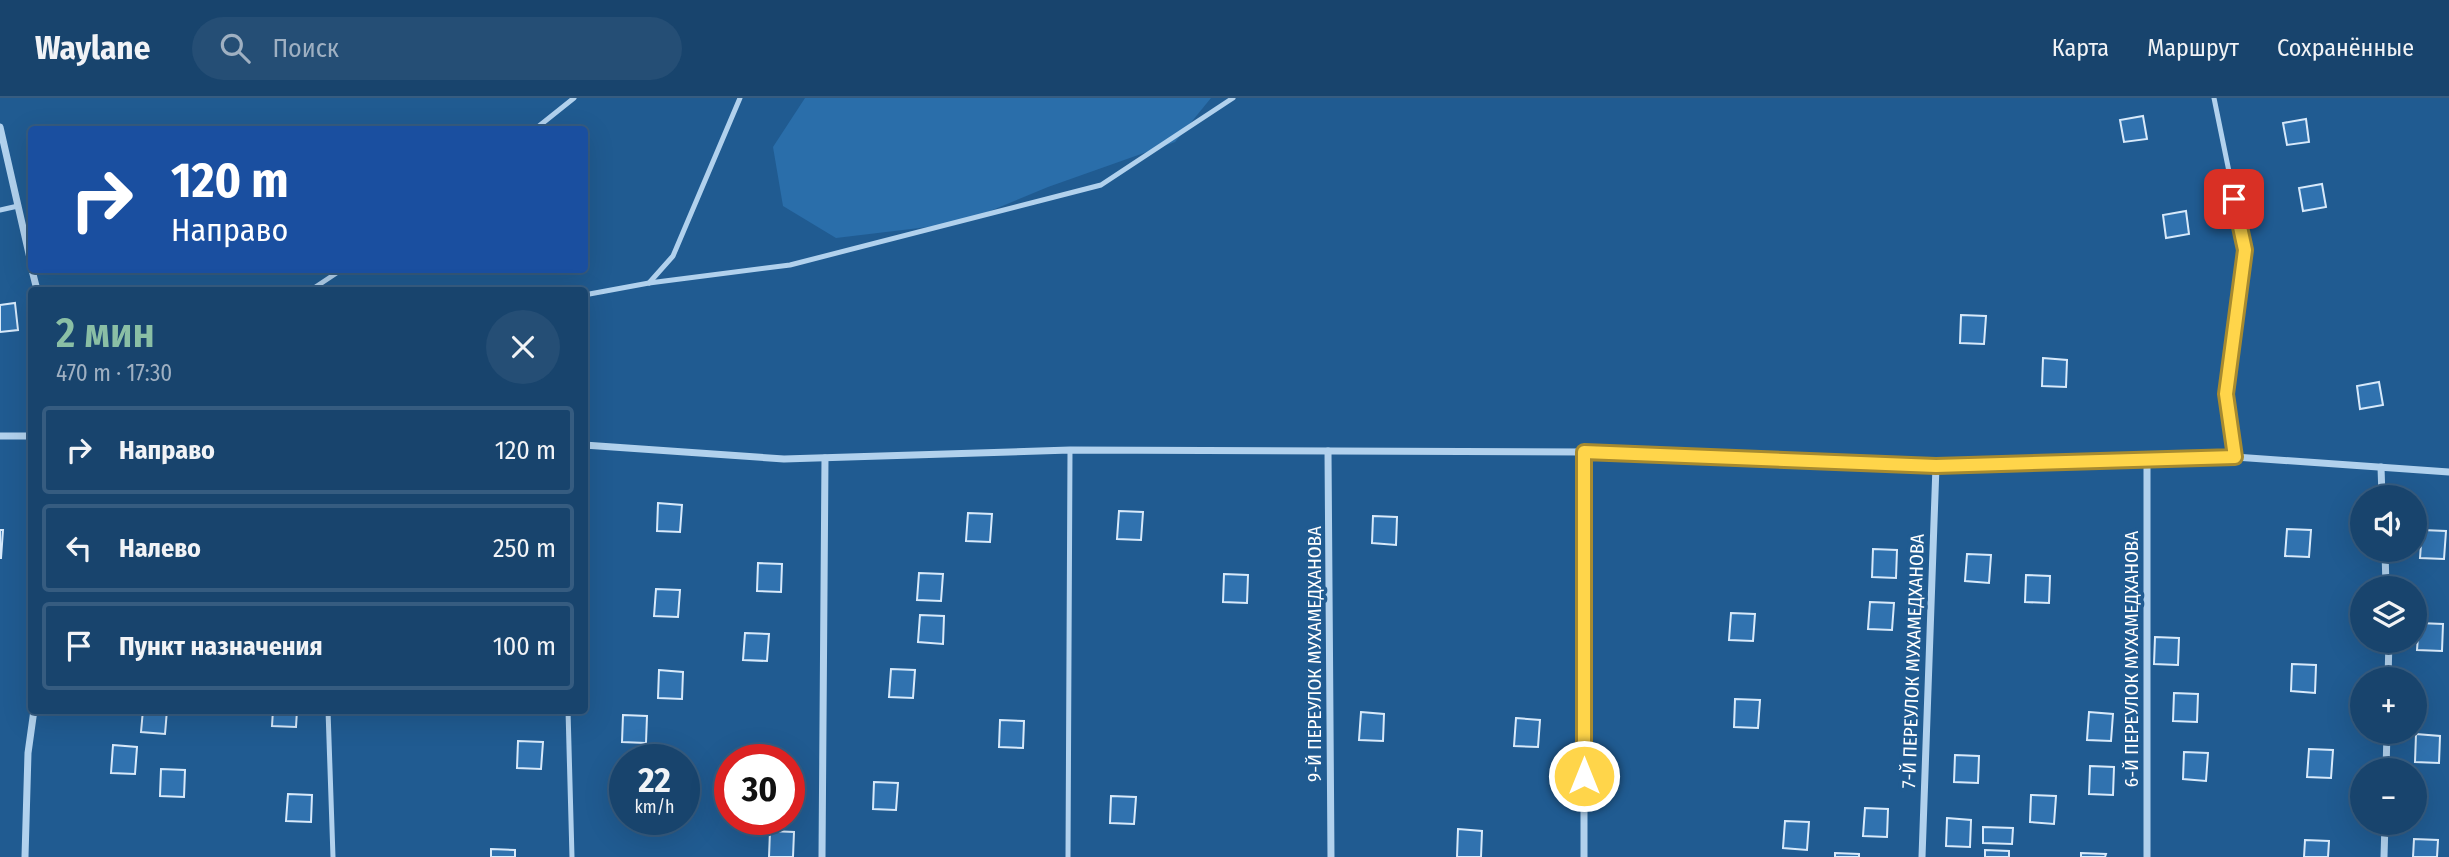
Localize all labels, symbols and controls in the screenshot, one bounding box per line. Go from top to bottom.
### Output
search box [192,17,682,80]
text: Waylane [35,28,150,68]
icon: search [216,29,254,67]
text: Поиск [272,33,339,64]
text: Карта [2052,34,2109,62]
text: Маршрут [2147,34,2239,62]
text: Сохранённые [2277,34,2414,62]
text: 120 m [171,151,289,210]
icon: right [56,154,147,245]
pin [2204,169,2264,229]
icon: arrive [2215,180,2253,218]
text: Направо [171,211,288,249]
text: 2 мин [56,308,155,358]
button: close [486,310,560,384]
text: 470 m · 17:30 [56,359,172,387]
icon: right [60,431,98,469]
text: Направо [119,435,215,466]
text: 120 m [495,435,556,466]
map controls [2350,485,2427,835]
button: sound [2350,485,2427,562]
street label: 9-Й ПЕРЕУЛОК МУХАМЕДХАНОВА [1303,526,1326,782]
icon: left [60,529,98,567]
street label: 6-Й ПЕРЕУЛОК МУХАМЕДХАНОВА [2120,531,2143,787]
text: Налево [119,533,201,564]
text: 250 m [493,533,556,564]
street label: 7-Й ПЕРЕУЛОК МУХАМЕДХАНОВА [1897,533,1929,789]
button: layers [2350,576,2427,653]
icon: arrive [60,627,98,665]
text: Пункт назначения [119,631,323,662]
text: 100 m [493,631,556,662]
button: + [2350,667,2427,744]
position arrow [1547,739,1621,813]
speed limit sign: 30 [714,744,805,835]
button: − [2350,758,2427,835]
text: 22 [638,759,671,801]
text: km/h [634,796,675,818]

